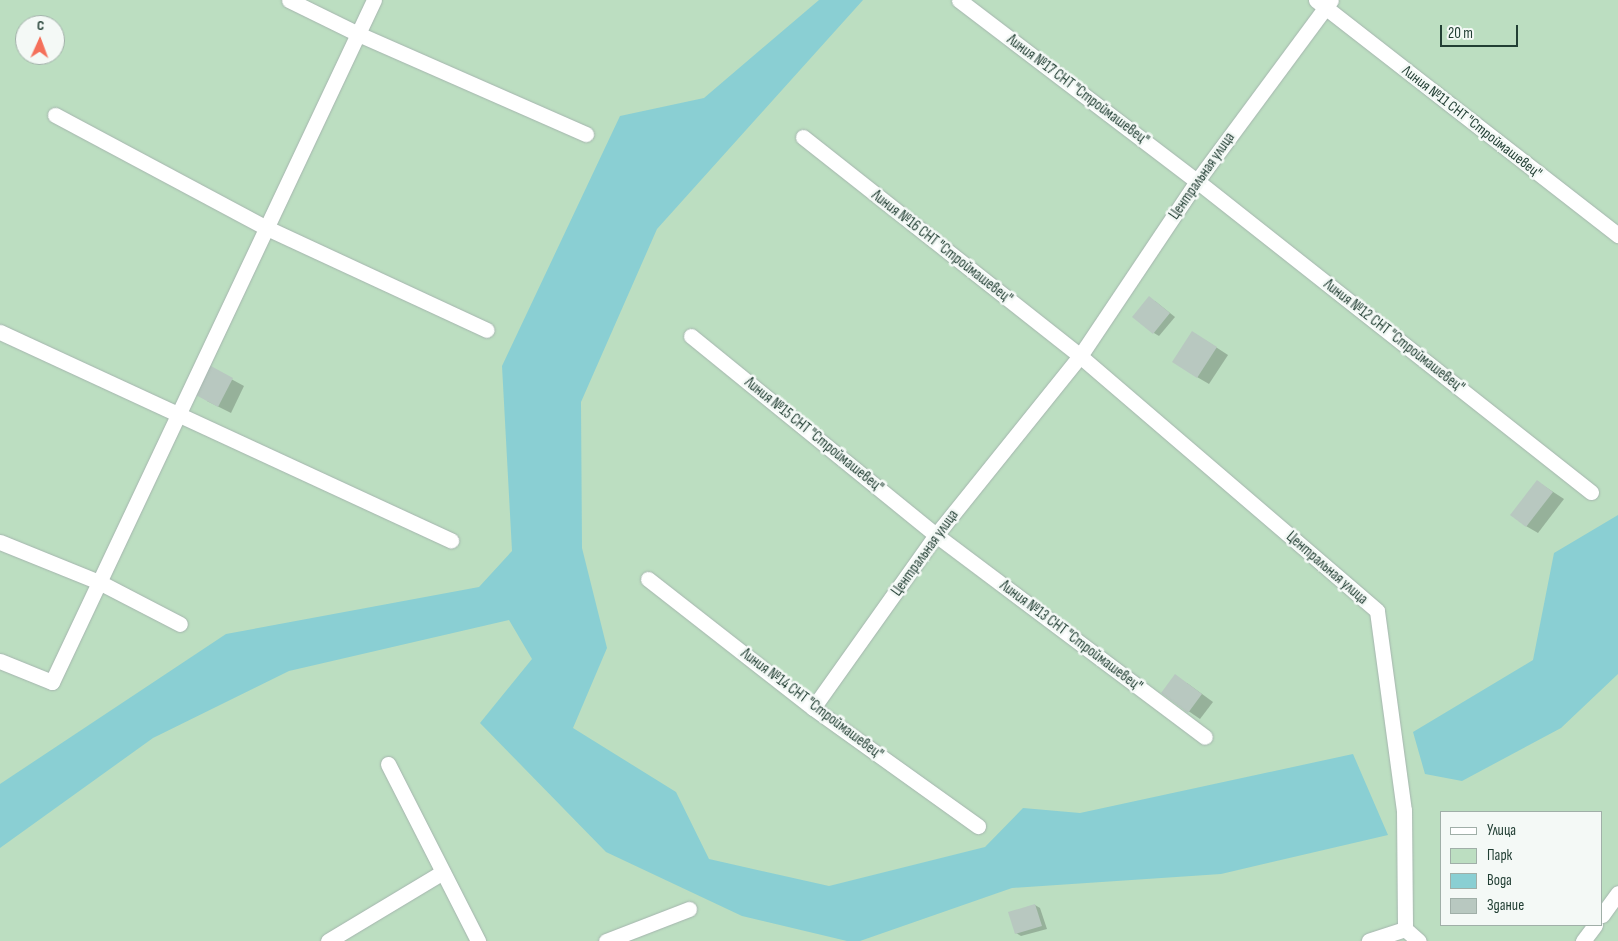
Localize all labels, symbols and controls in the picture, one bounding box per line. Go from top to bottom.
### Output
north arrow [15,15,65,65]
scale bar [1443,15,1520,47]
text: С [37,17,44,34]
text: 20 m [1448,24,1473,43]
street label: Линия №17 СНТ "Строймашевец" [1003,31,1153,149]
street label: Линия №11 СНТ "Строймашевец" [1399,62,1545,182]
street label: Центральная улица [1165,129,1239,223]
street label: Линия №16 СНТ "Строймашевец" [868,186,1016,308]
street label: Линия №12 СНТ "Строймашевец" [1320,275,1468,397]
street label: Линия №15 СНТ "Строймашевец" [741,373,887,497]
street label: Центральная улица [888,506,962,600]
street label: Центральная улица [1283,528,1371,608]
street label: Линия №13 СНТ "Строймашевец" [996,577,1146,695]
street label: Линия №14 СНТ "Строймашевец" [737,645,887,763]
legend [1440,811,1603,926]
text: Улица [1487,821,1516,840]
text: Парк [1487,846,1512,865]
text: Вода [1487,871,1512,890]
text: Здание [1487,896,1524,915]

